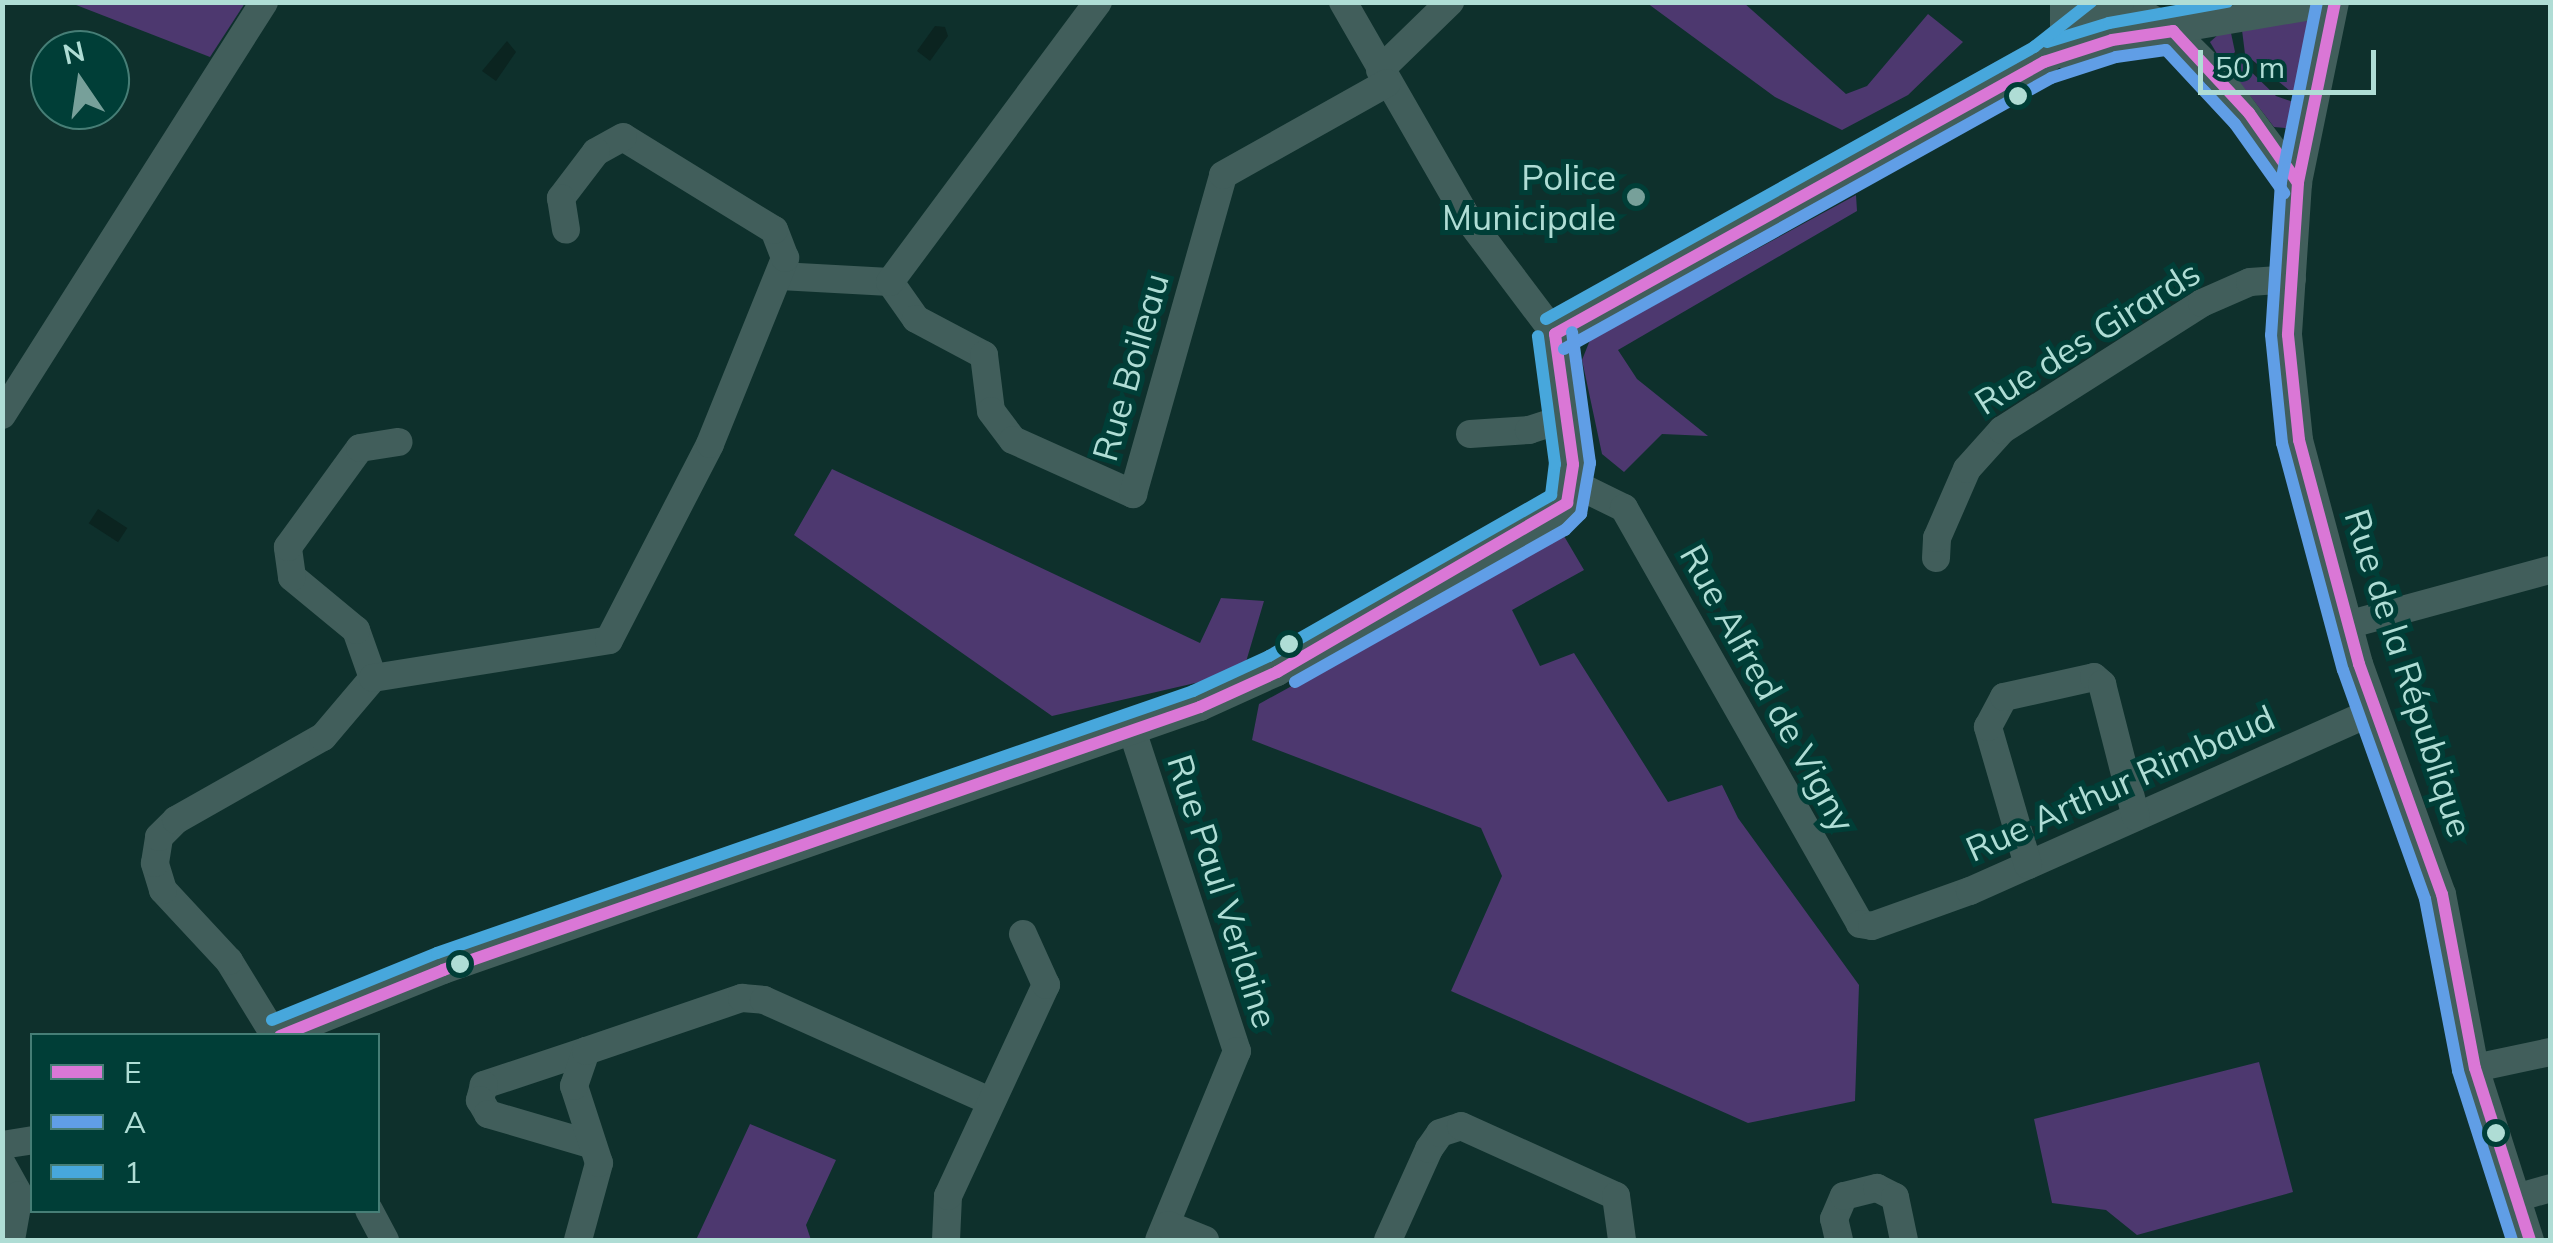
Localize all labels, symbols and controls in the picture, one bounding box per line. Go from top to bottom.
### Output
north arrow [30,30,130,130]
scale bar [2203,30,2380,92]
text: N [59,33,88,72]
text: 50 m [2215,48,2285,86]
unlabelled marker [2008,86,2028,106]
place label: Police Municipale [1442,156,1616,238]
marker: Police Municipale [1625,186,1647,208]
street label: Rue des Girards [1967,251,2207,423]
street label: Rue Boileau [1083,268,1177,466]
street label: Rue de la République [2336,504,2482,842]
street label: Rue Alfred de Vigny [1672,537,1864,839]
unlabelled marker [1279,634,1299,654]
street label: Rue Arthur Rimbaud [1959,696,2281,870]
street label: Rue Paul Verlaine [1159,749,1287,1033]
unlabelled marker [450,954,470,974]
legend [30,1033,380,1213]
text: E [124,1053,142,1091]
text: A [124,1103,146,1141]
unlabelled marker [2486,1123,2506,1143]
text: 1 [124,1153,142,1191]

